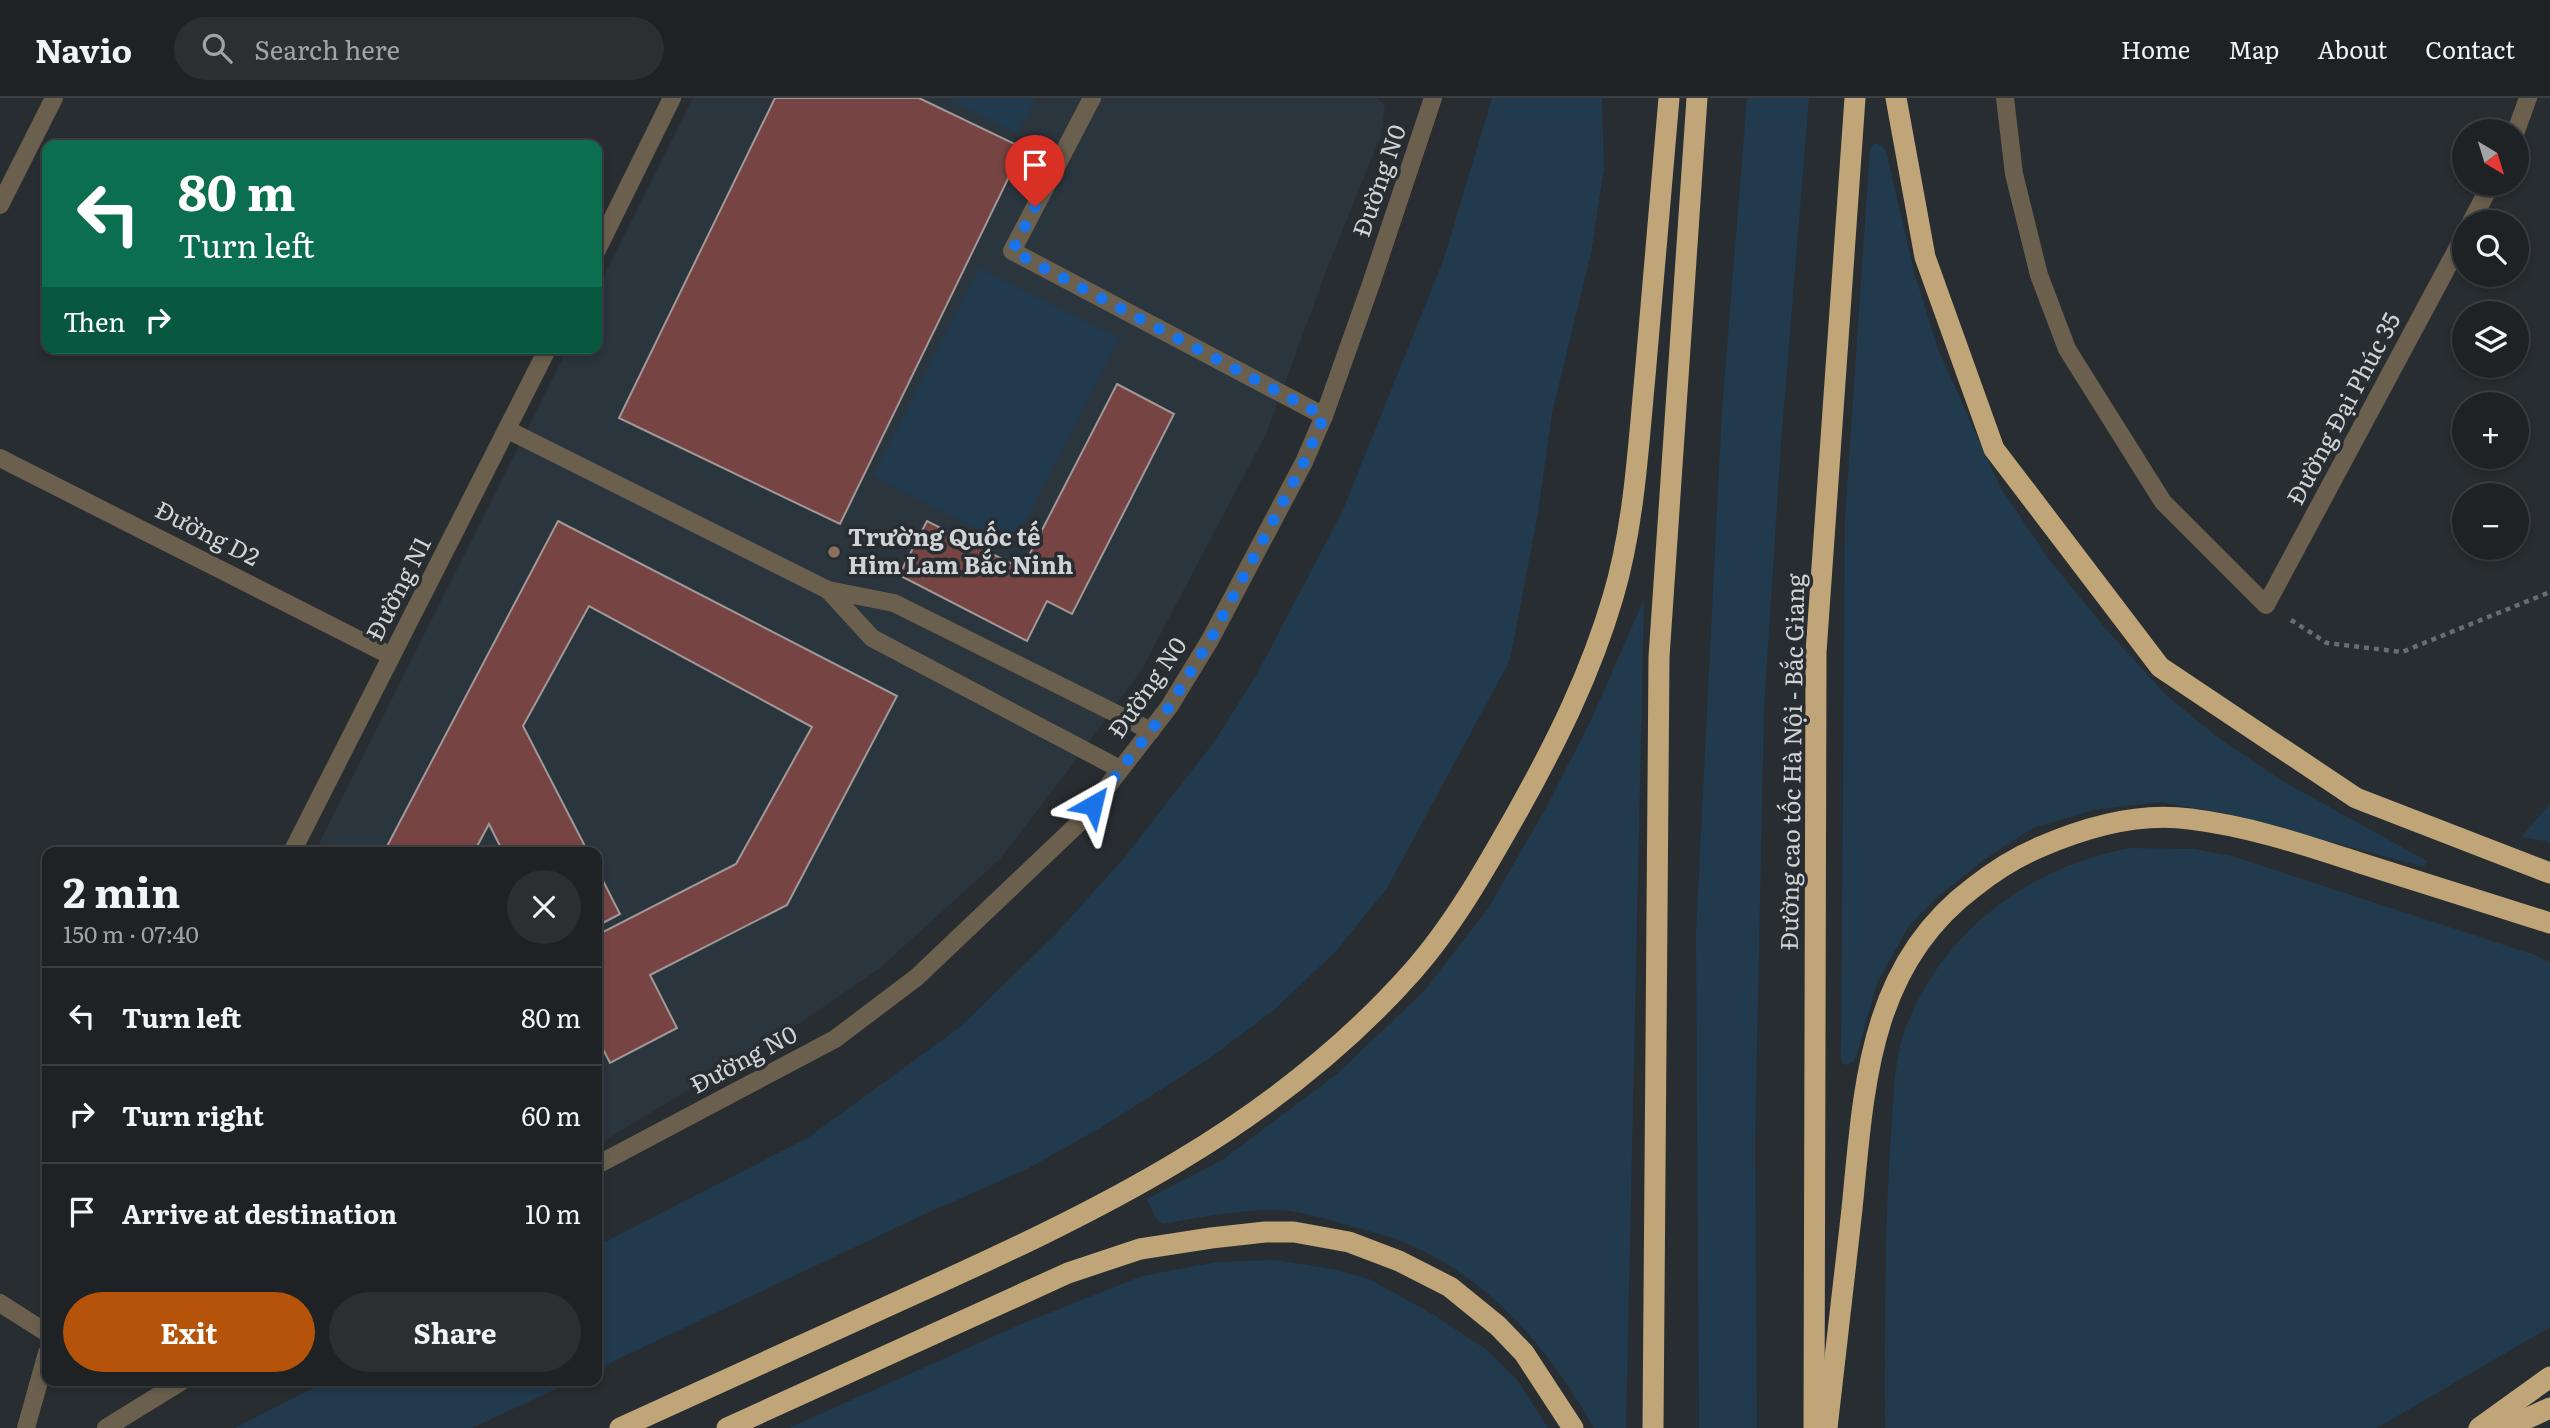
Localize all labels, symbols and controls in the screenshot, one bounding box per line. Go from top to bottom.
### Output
search box [174,17,664,80]
text: Navio [35,24,132,73]
icon: search [198,29,236,67]
text: Search here [254,29,400,68]
text: Home [2121,31,2190,66]
text: Map [2228,31,2279,66]
text: About [2317,31,2387,66]
text: Contact [2425,31,2515,66]
street label: Đường N0 [1342,119,1413,241]
north arrow [2452,119,2529,196]
map controls [2452,119,2529,560]
pin [1005,135,1065,207]
icon: arrive [1016,146,1054,184]
text: 80 m [178,153,296,226]
icon: left [63,168,154,259]
button: search [2452,210,2529,287]
text: Turn left [178,220,315,268]
text: Then [63,301,125,340]
icon: right [139,301,177,339]
button: layers [2452,301,2529,378]
street label: Đường Đại Phúc 35 [2276,305,2407,510]
button: + [2452,392,2529,469]
button: − [2452,483,2529,560]
street label: Đường D2 [150,490,267,573]
place label: Trường Quốc tế Him Lam Bắc Ninh [848,518,1073,581]
street label: Đường N1 [356,530,438,646]
marker: Trường Quốc tế Him Lam Bắc Ninh [826,544,842,560]
street label: Đường cao tốc Hà Nội - Bắc Giang [1770,573,1811,951]
street label: Đường N0 [1098,629,1194,744]
position arrow [1056,768,1130,842]
text: 2 min [63,859,180,921]
button: close [507,870,581,944]
text: 150 m · 07:40 [63,916,199,950]
icon: left [63,997,101,1035]
text: Turn left [122,997,241,1036]
text: 80 m [521,997,581,1036]
street label: Đường N0 [683,1015,803,1101]
icon: right [63,1095,101,1133]
text: Turn right [122,1095,264,1134]
text: 60 m [522,1095,581,1134]
icon: arrive [63,1193,101,1231]
text: Arrive at destination [122,1193,397,1232]
text: 10 m [525,1193,581,1232]
button: Exit [63,1292,315,1372]
button: Share [329,1292,581,1372]

